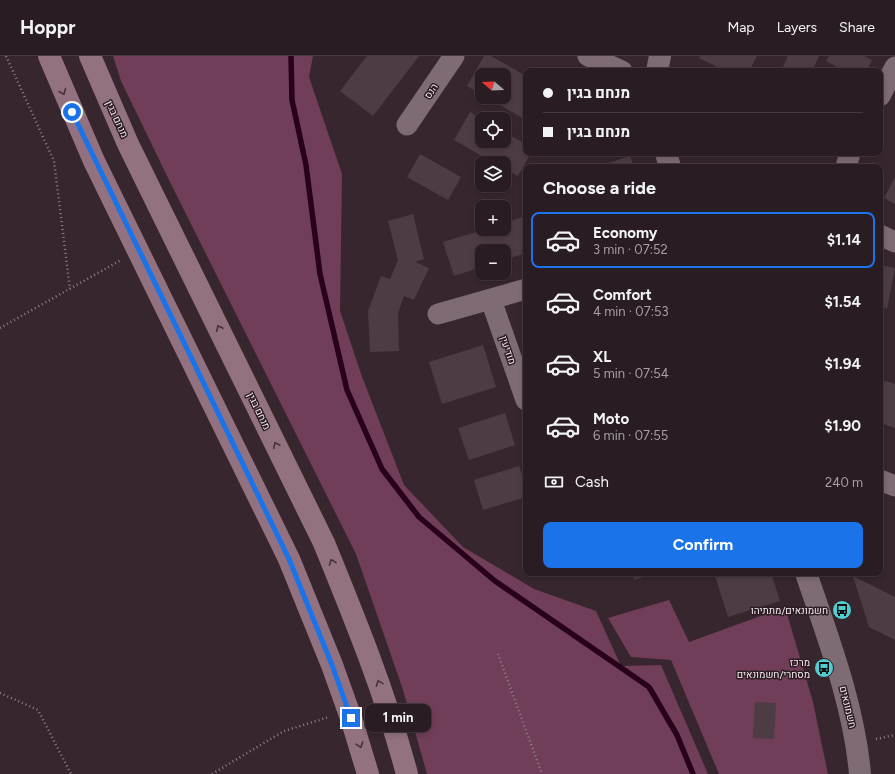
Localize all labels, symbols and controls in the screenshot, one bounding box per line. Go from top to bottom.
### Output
text: Hoppr [20,16,75,39]
text: Map [727,19,755,36]
text: Layers [777,19,817,36]
text: Share [839,19,875,36]
north arrow [475,68,511,104]
map controls [475,68,511,280]
street label: הנס [421,81,441,101]
text: מנחם בגין [567,84,630,102]
one-way arrow [59,89,67,96]
street label: מנחם בגין [103,98,131,140]
route start [63,103,81,121]
button: locate [475,112,511,148]
text: מנחם בגין [567,123,630,141]
button: layers [475,156,511,192]
text: Choose a ride [543,177,656,199]
button: + [475,200,511,236]
icon: car [545,222,581,258]
text: Economy [593,224,658,242]
text: $1.14 [827,231,861,249]
text: 3 min · 07:52 [593,242,668,257]
button: − [475,244,511,280]
icon: car [545,284,581,320]
text: Comfort [593,286,652,304]
text: $1.54 [824,293,861,311]
text: 4 min · 07:53 [593,304,669,319]
one-way arrow [216,325,224,332]
street label: מודיעין [497,334,519,366]
icon: car [545,346,581,382]
text: XL [593,348,611,366]
text: $1.94 [824,355,861,373]
text: 5 min · 07:54 [593,366,669,381]
street label: מנחם בגין [244,390,274,432]
icon: car [545,408,581,444]
text: Moto [593,410,629,428]
text: $1.90 [824,417,861,435]
text: 6 min · 07:55 [593,428,668,443]
one-way arrow [273,442,281,449]
icon: cash [543,471,565,493]
text: Cash [575,473,609,491]
text: 240 m [825,475,863,490]
button: Confirm [543,522,863,568]
one-way arrow [329,559,337,567]
bus stop icon: חשמונאים/מתתיהו [831,599,853,621]
place label: חשמונאים/מתתיהו [751,604,828,617]
place label: מרכז מסחרי/חשמונאים [737,656,810,681]
bus stop icon: מרכז מסחרי/חשמונאים [813,657,835,679]
one-way arrow [375,680,384,687]
street label: חשמונאים [837,685,859,729]
callout: 1 min [365,704,431,732]
route end [342,709,360,727]
text: 1 min [383,710,413,725]
one-way arrow [355,742,363,749]

